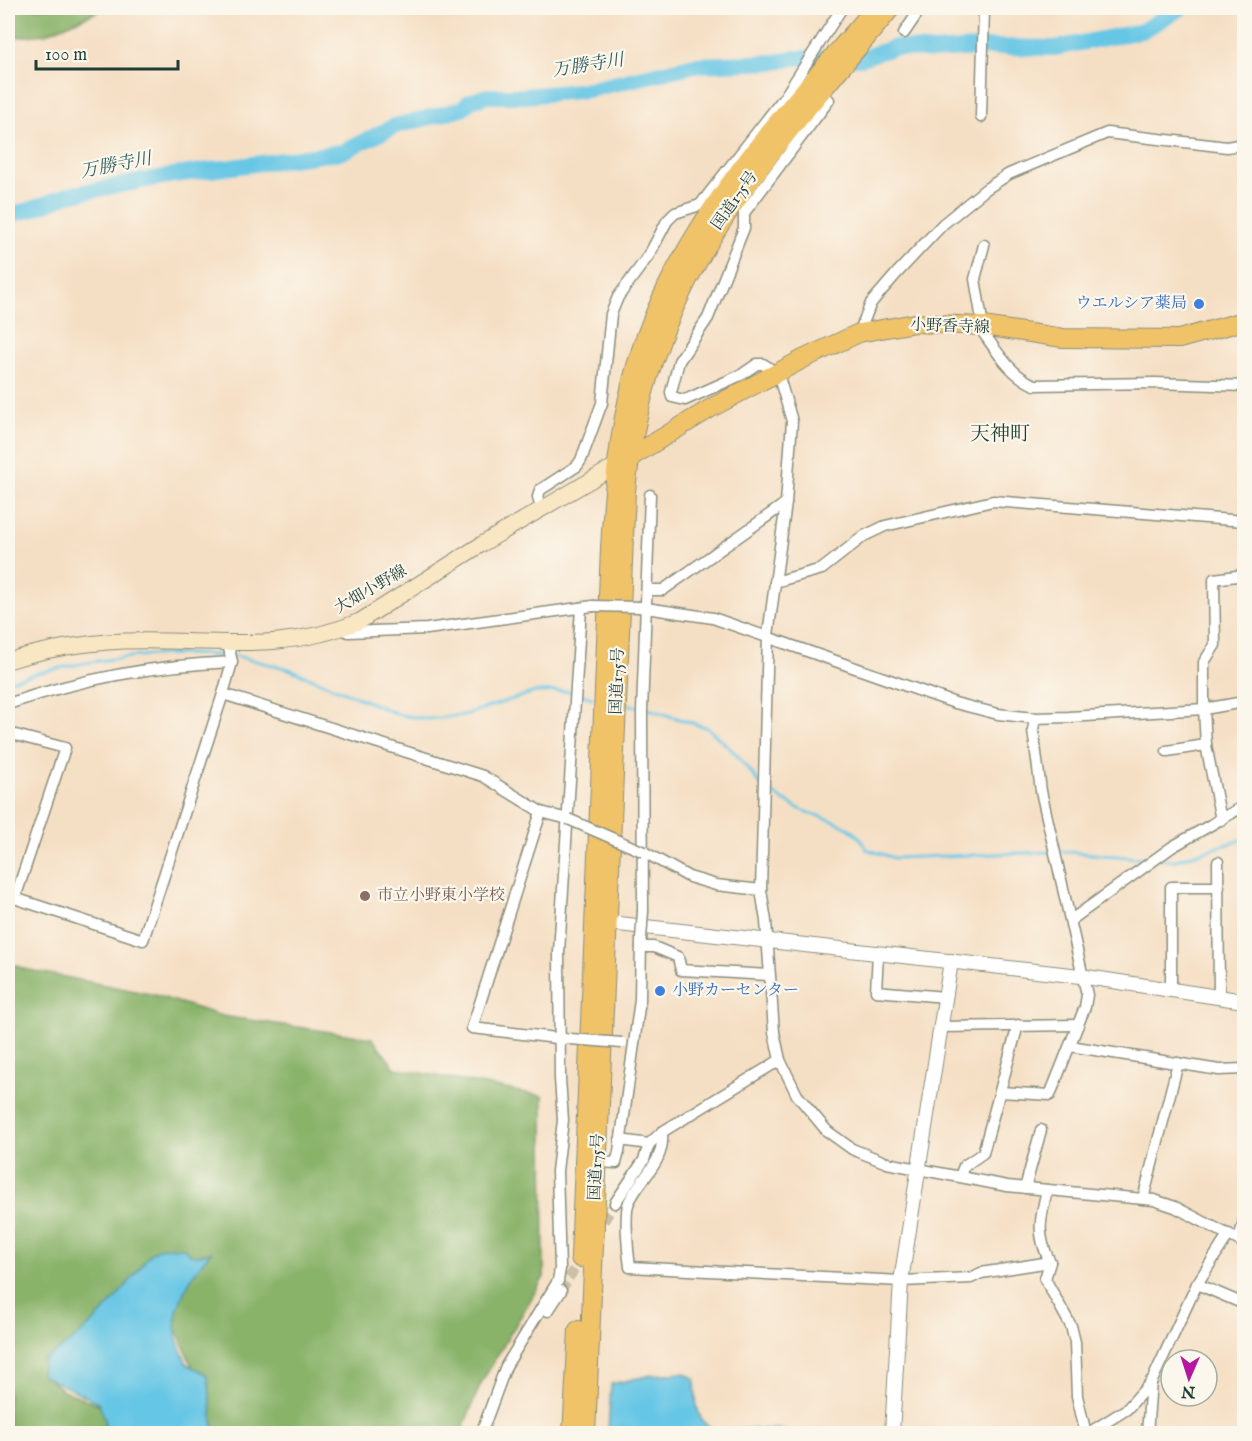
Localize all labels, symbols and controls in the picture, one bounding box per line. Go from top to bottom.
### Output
scale bar [36,33,178,71]
text: 100 m [45,44,87,67]
water label: 万勝寺川 [551,49,627,83]
water label: 万勝寺川 [78,147,155,184]
street label: 国道175号 [708,168,762,234]
place label: ウエルシア薬局 [1075,294,1187,314]
marker: ウエルシア薬局 [1192,297,1206,311]
street label: 小野香寺線 [910,316,990,338]
district label: 天神町 [970,422,1030,447]
street label: 大畑小野線 [331,561,411,619]
street label: 国道175号 [607,647,629,715]
place label: 市立小野東小学校 [377,886,505,906]
marker: 市立小野東小学校 [358,889,372,903]
place label: 小野カーセンター [672,981,799,1001]
marker: 小野カーセンター [653,984,667,998]
street label: 国道175号 [585,1133,609,1201]
north arrow [1159,1348,1219,1408]
text: N [1181,1381,1197,1401]

